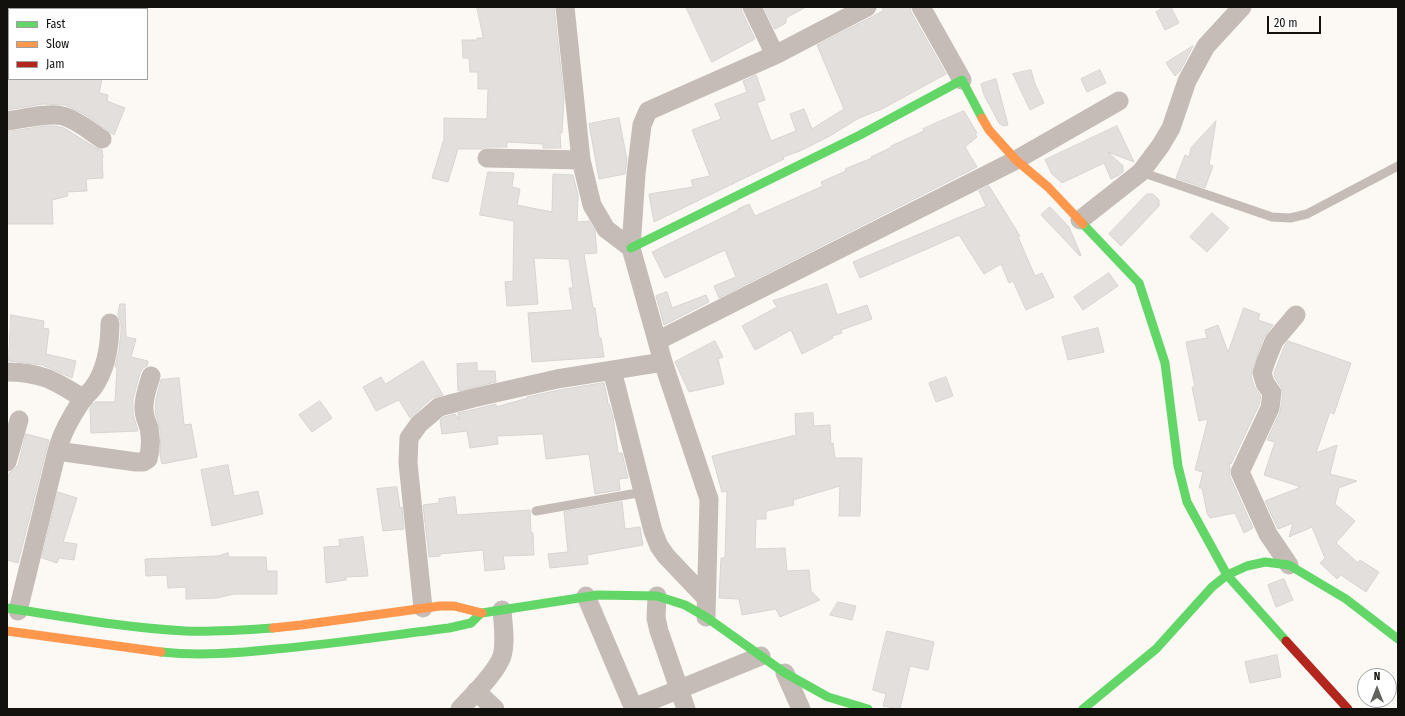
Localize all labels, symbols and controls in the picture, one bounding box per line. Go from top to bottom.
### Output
legend [8,8,148,80]
scale bar [1269,8,1323,34]
text: 20 m [1274,16,1298,30]
text: Fast [46,17,65,31]
text: Slow [46,37,69,51]
text: Jam [46,57,64,71]
north arrow [1357,668,1397,708]
text: N [1374,670,1380,683]

